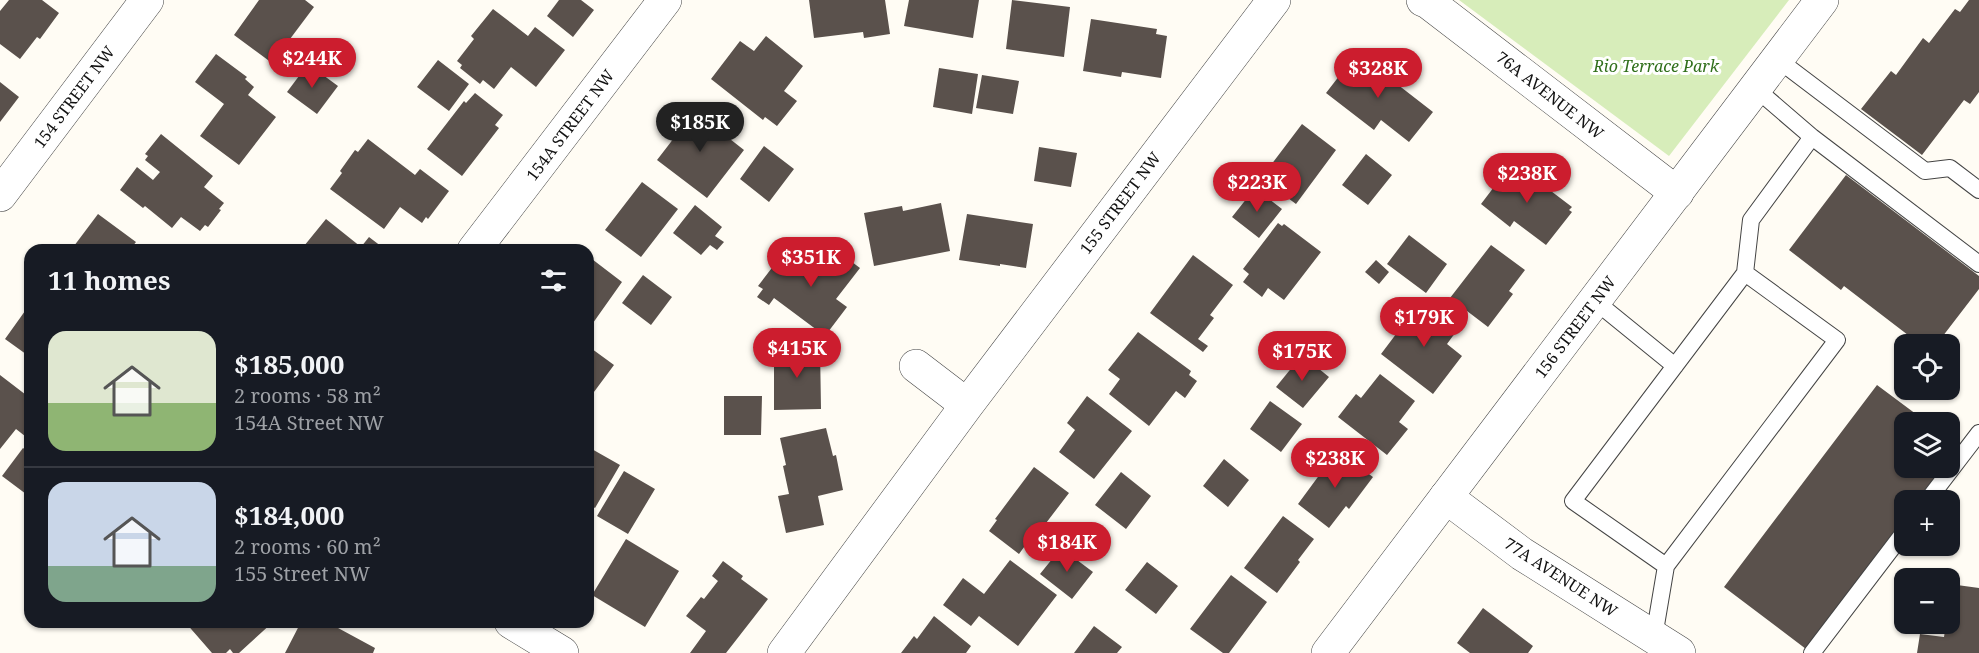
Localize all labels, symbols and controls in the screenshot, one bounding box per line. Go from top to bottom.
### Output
pin: $244K [270,38,354,89]
street label: 154 STREET NW [28,41,120,153]
text: $244K [282,44,342,71]
street label: 76A AVENUE NW [1492,46,1609,144]
pin: $328K [1336,48,1420,99]
text: $328K [1348,54,1408,81]
park label: Rio Terrace Park [1592,55,1720,77]
street label: 154A STREET NW [521,65,619,185]
pin: $185K [658,102,742,153]
text: $185K [670,108,730,135]
street label: 155 STREET NW [1074,147,1166,259]
pin: $238K [1485,153,1569,204]
text: $238K [1497,159,1557,186]
pin: $223K [1215,162,1299,213]
text: $223K [1227,168,1287,195]
pin: $351K [769,237,853,288]
text: $351K [781,243,841,270]
text: 11 homes [48,262,170,298]
icon: filters [537,264,570,297]
street label: 156 STREET NW [1529,271,1621,383]
pin: $179K [1382,297,1466,348]
text: $179K [1394,303,1454,330]
pin: $415K [755,328,839,379]
pin: $175K [1260,331,1344,382]
text: $415K [767,334,827,361]
map controls [1894,334,1960,634]
button: locate [1894,334,1960,400]
text: $175K [1272,337,1332,364]
text: $185,000 [234,346,344,382]
icon: home [96,355,168,427]
text: 2 rooms · 58 m² [234,382,381,409]
text: 154A Street NW [234,409,384,436]
button: layers [1894,412,1960,478]
pin: $238K [1293,438,1377,489]
text: $238K [1305,444,1365,471]
button: + [1894,490,1960,556]
text: $184,000 [234,497,344,533]
icon: home [96,506,168,578]
pin: $184K [1025,522,1109,573]
text: $184K [1037,528,1097,555]
street label: 77A AVENUE NW [1500,532,1622,622]
text: 2 rooms · 60 m² [234,533,381,560]
text: 155 Street NW [234,560,370,587]
button: − [1894,568,1960,634]

